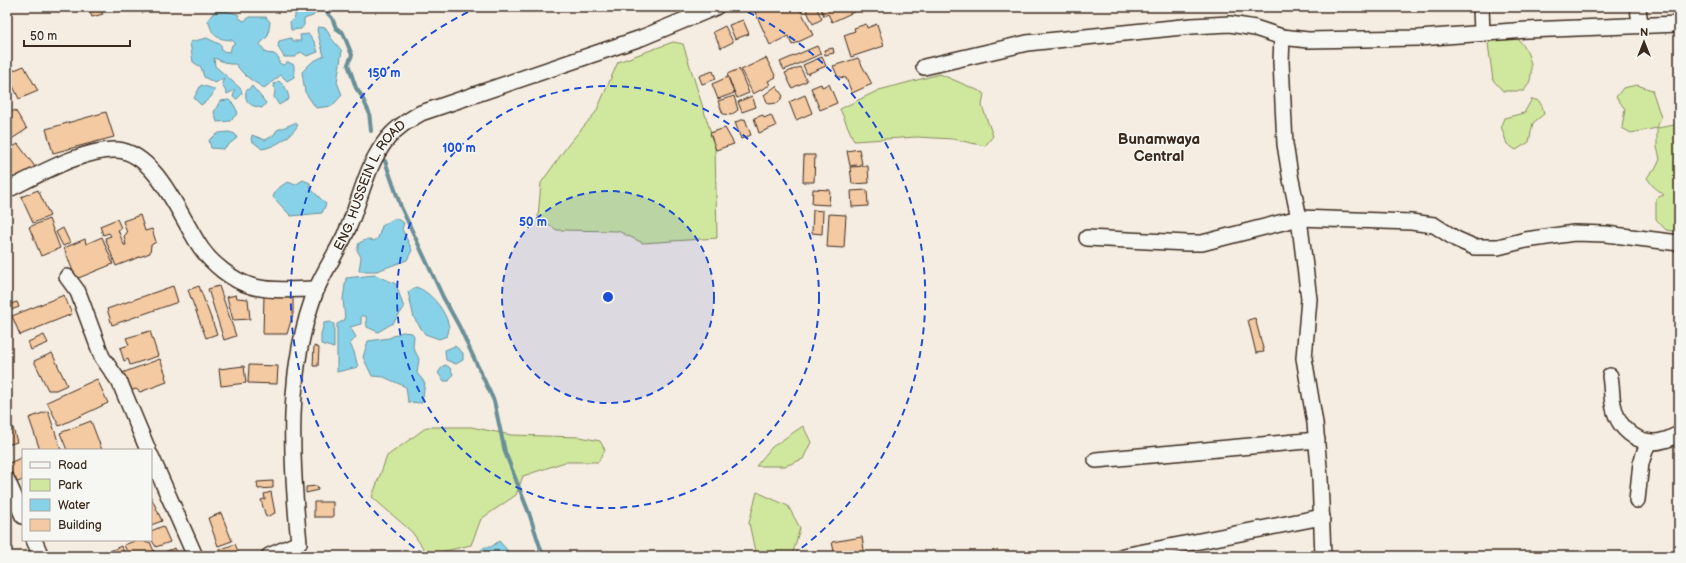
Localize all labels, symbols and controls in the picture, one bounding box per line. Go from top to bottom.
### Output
scale bar [24,22,130,48]
north arrow [1624,22,1664,62]
text: N [1640,26,1648,39]
text: 50 m [30,29,57,44]
text: 150 m [368,66,400,81]
street label: ENG. HUSSEIN L. ROAD [331,117,409,253]
district label: Bunamwaya Central [1118,130,1200,166]
text: 100 m [442,141,476,156]
text: 50 m [519,215,547,230]
centre of rings [601,290,615,304]
legend [22,449,152,541]
text: Road [58,458,87,473]
text: Park [58,478,82,493]
text: Water [58,498,90,513]
text: Building [58,518,102,533]

